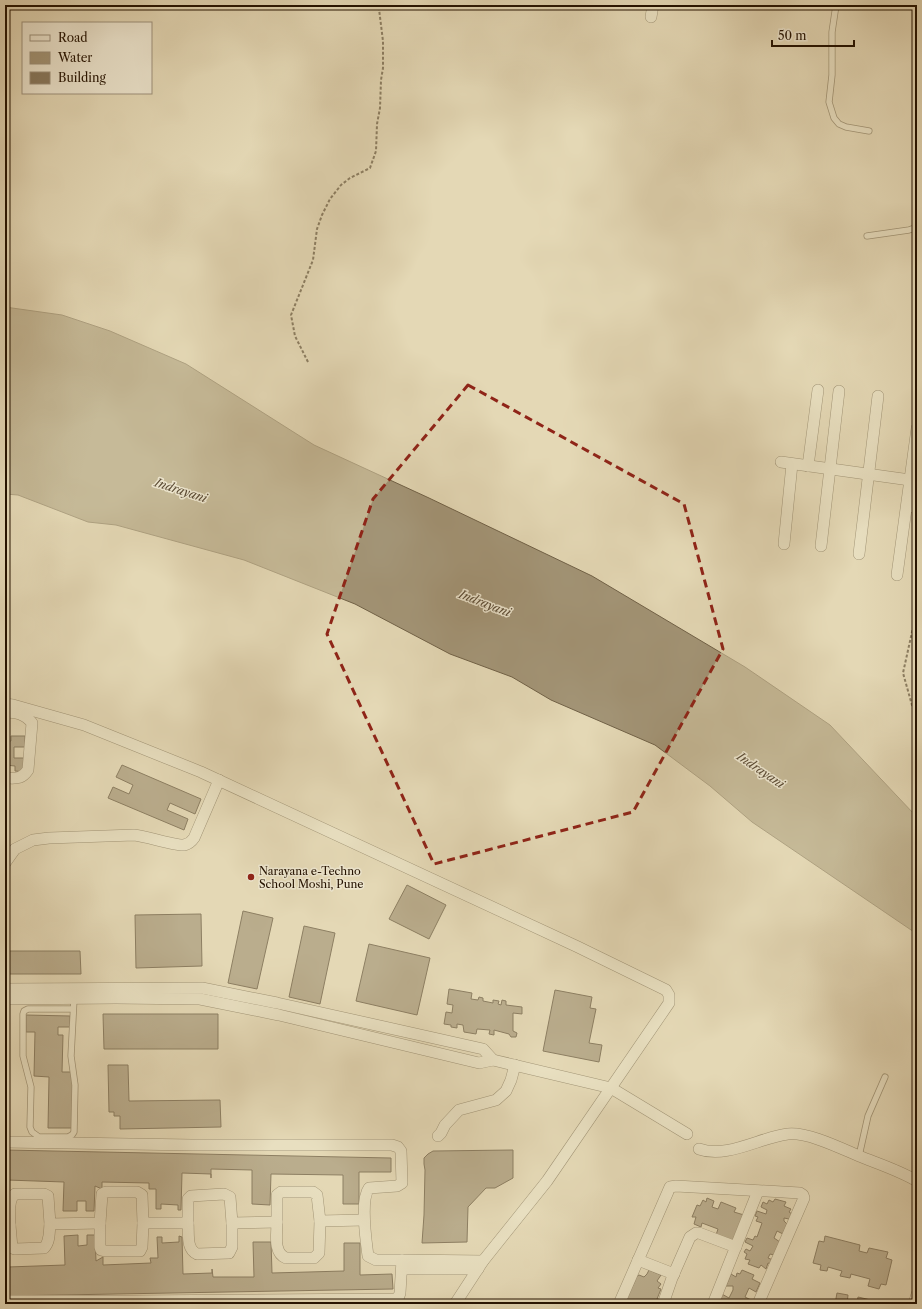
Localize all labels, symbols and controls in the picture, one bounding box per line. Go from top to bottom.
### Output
legend [22,22,152,94]
scale bar [772,22,854,48]
text: 50 m [778,28,807,43]
text: Road [58,30,88,45]
text: Water [57,50,92,65]
text: Building [58,70,106,85]
water label: Indrayani [152,474,210,506]
water label: Indrayani [456,586,514,620]
water label: Indrayani [734,748,789,792]
place label: Narayana e-Techno School Moshi, Pune [259,864,363,891]
marker: Narayana e-Techno School Moshi, Pune [246,872,256,882]

